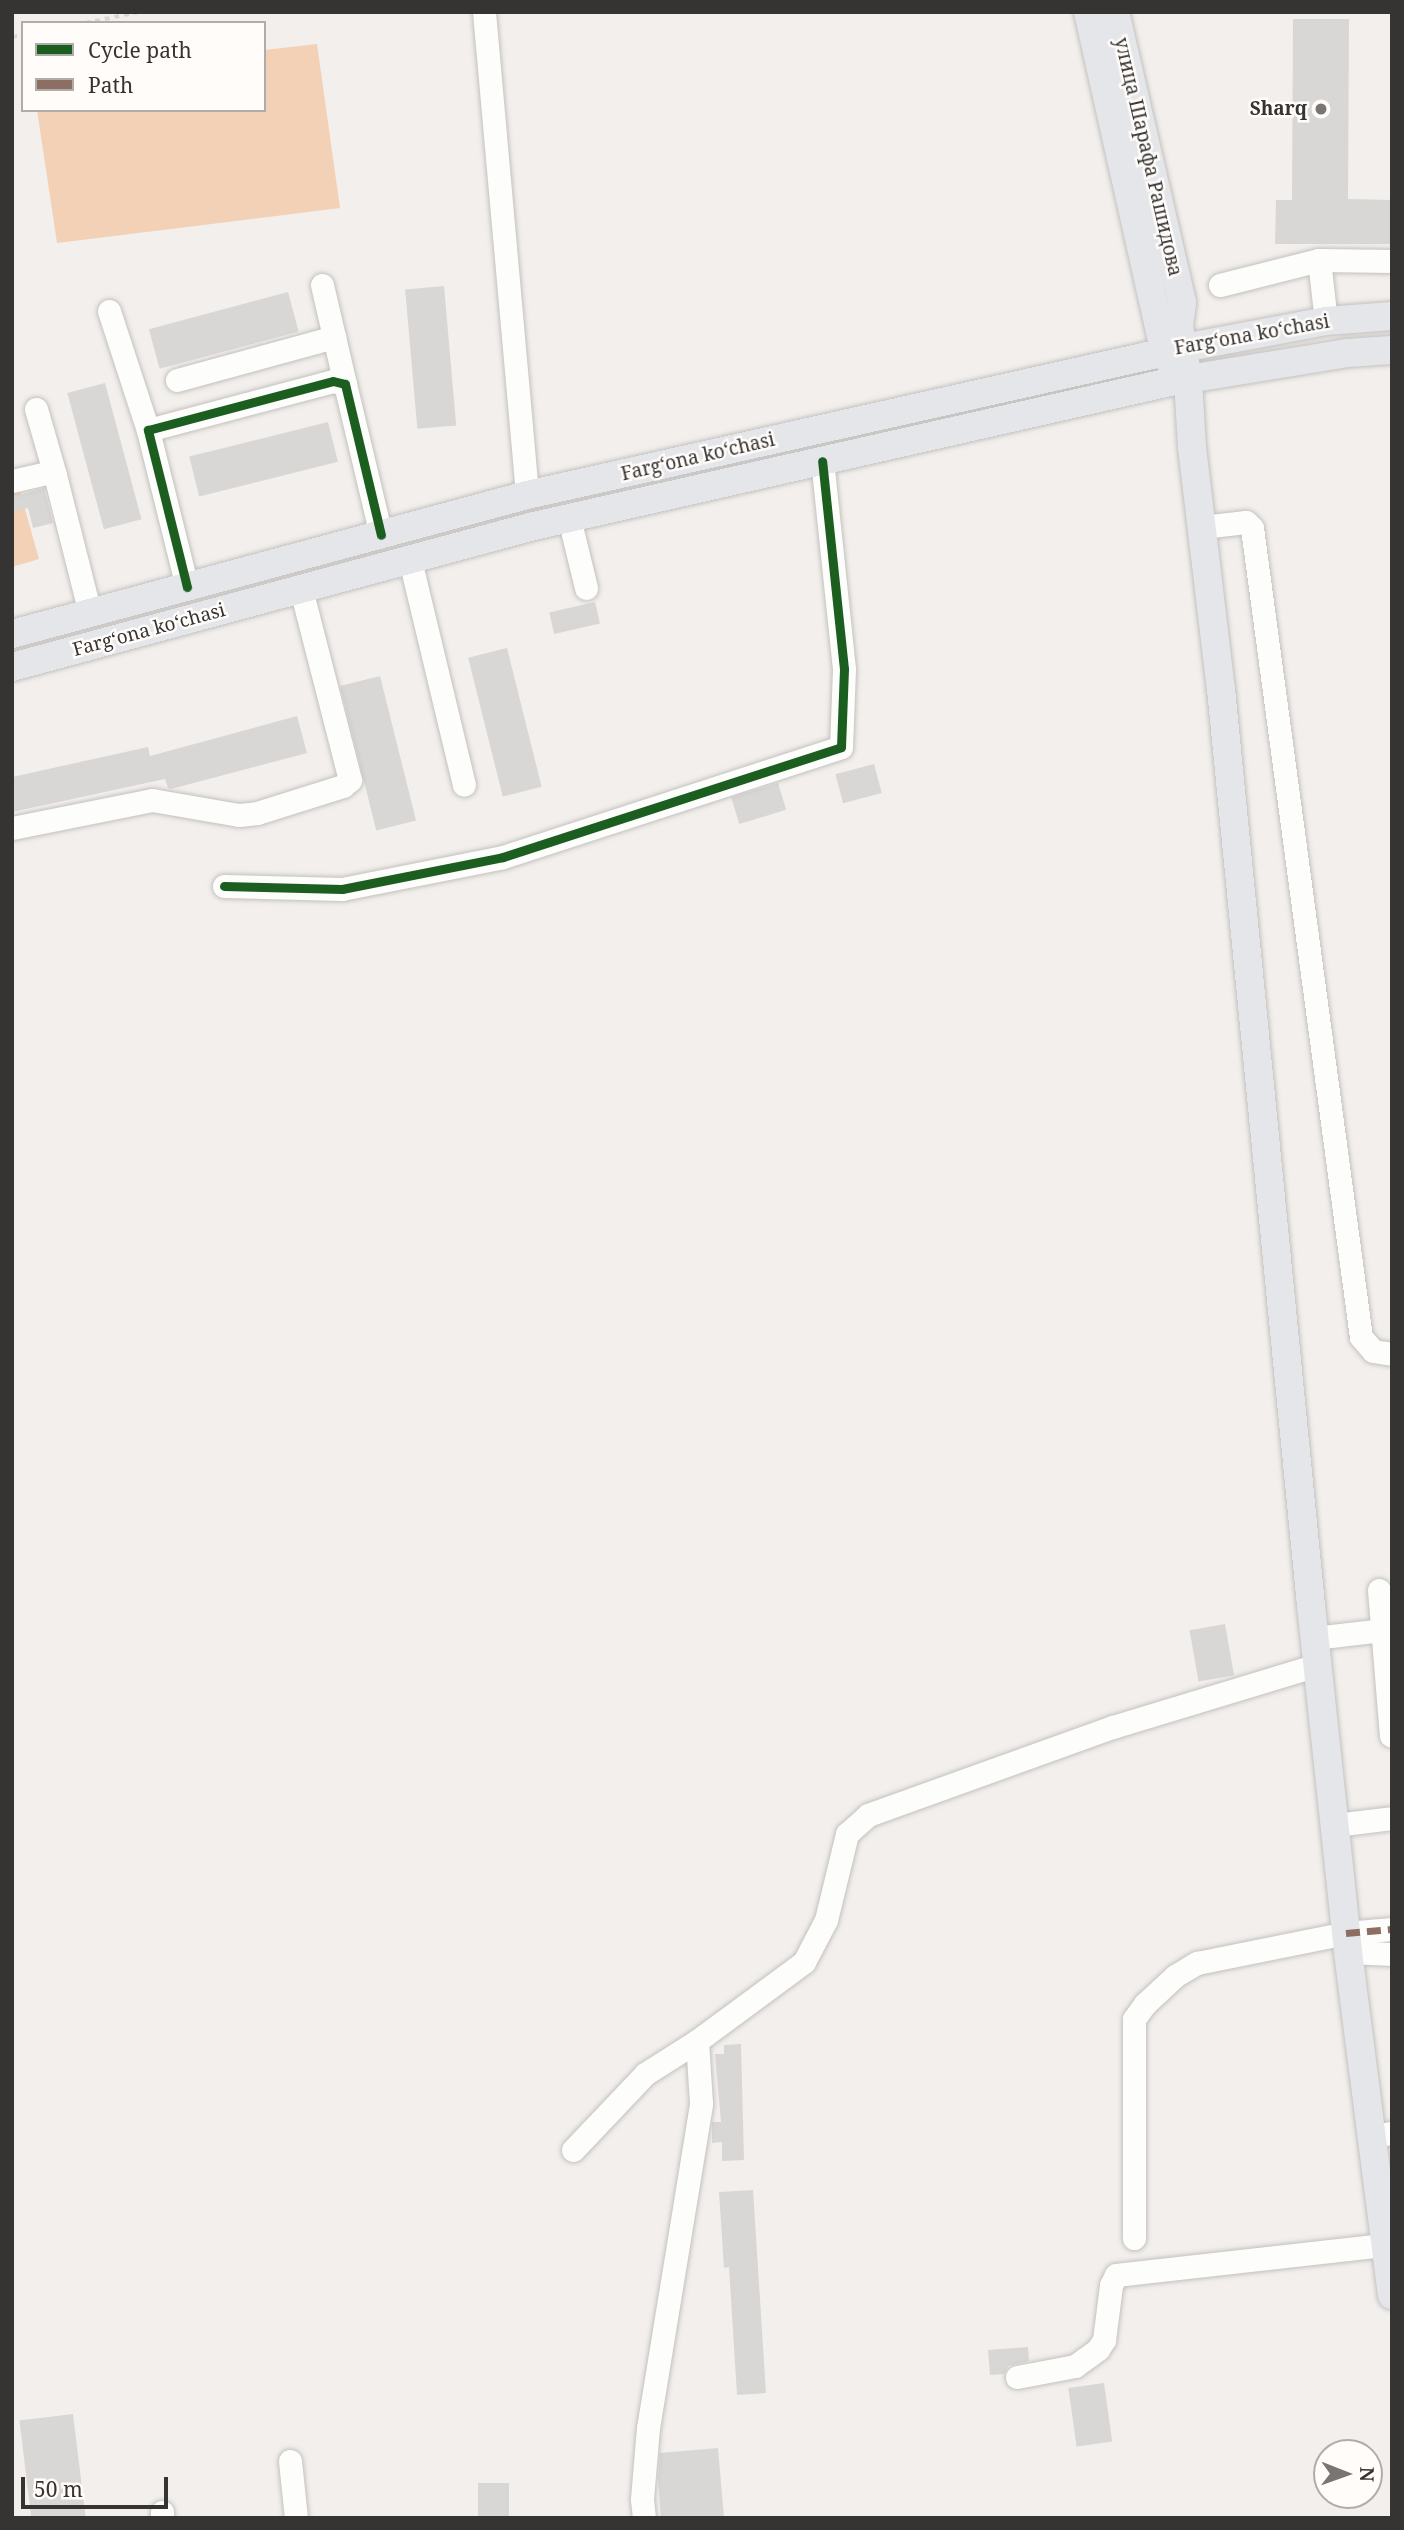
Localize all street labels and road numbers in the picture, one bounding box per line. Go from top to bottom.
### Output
street label: улица Шарафа Рашидова [1109,35,1187,279]
street label: Fargʻona koʻchasi [1173,310,1331,360]
street label: Fargʻona koʻchasi [619,428,777,486]
street label: Fargʻona koʻchasi [70,599,228,661]

